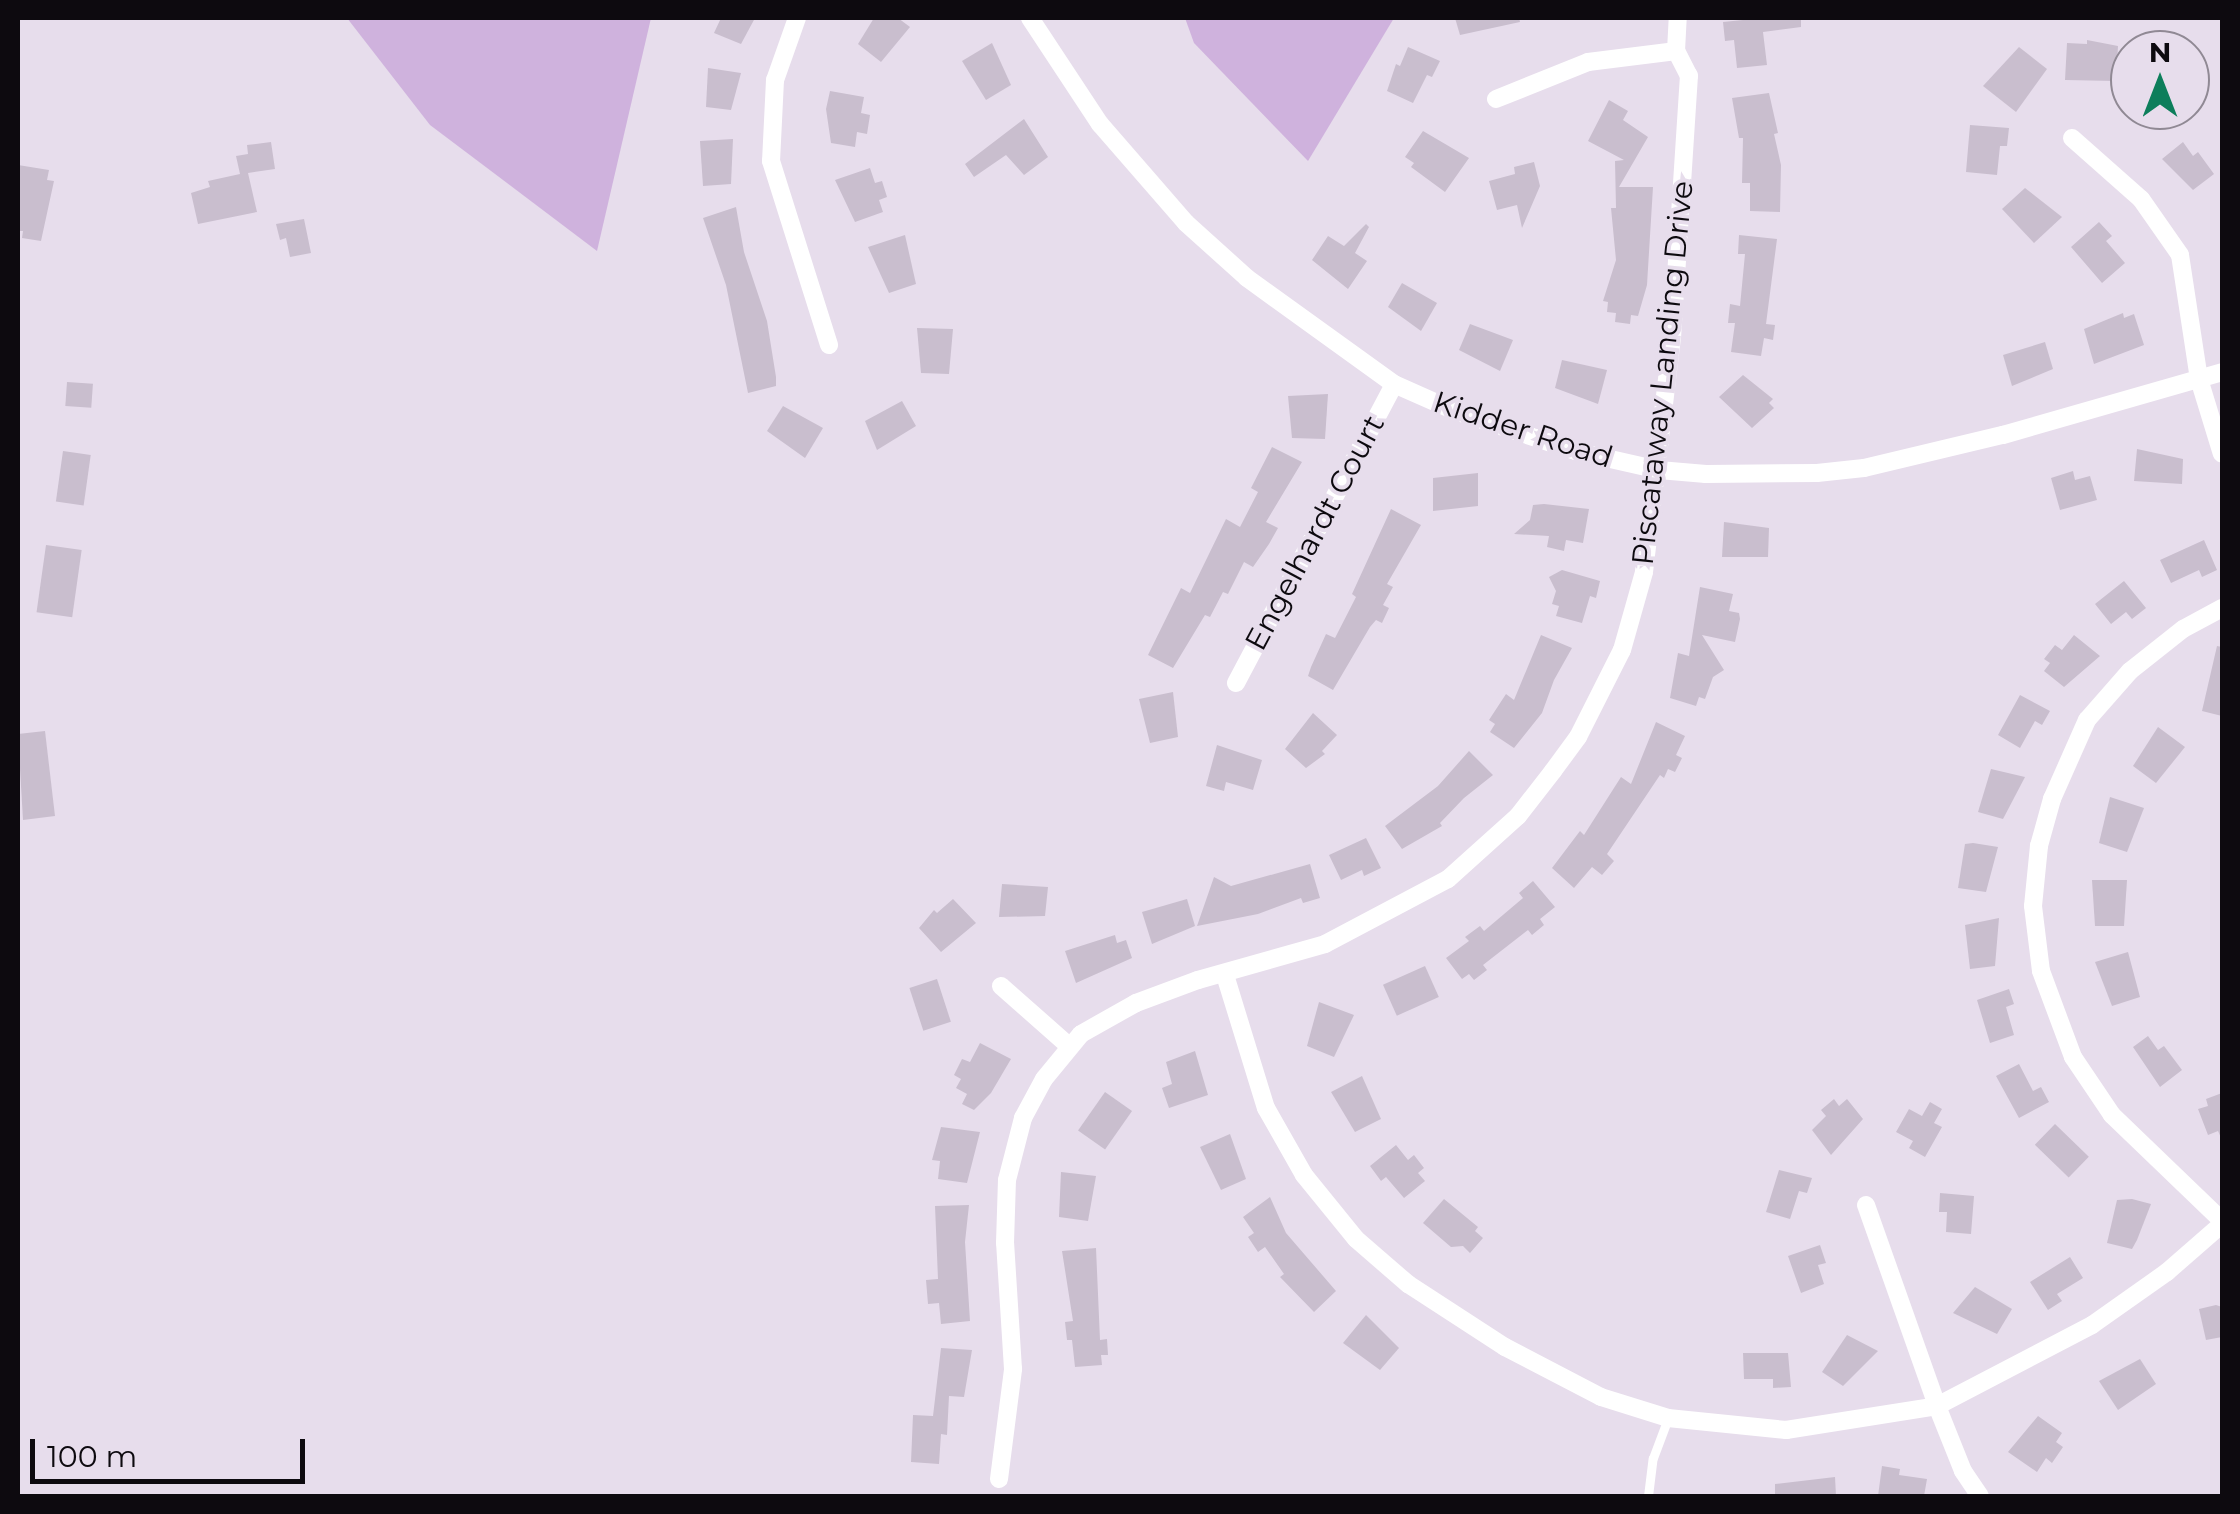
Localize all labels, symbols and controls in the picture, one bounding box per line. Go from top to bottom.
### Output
north arrow [2110,30,2210,130]
text: N [2149,35,2171,69]
street label: Piscataway Landing Drive [1625,179,1701,567]
street label: Kidder Road [1429,384,1617,476]
street label: Engelhardt Court [1238,409,1392,657]
scale bar [35,1419,310,1481]
text: 100 m [47,1438,137,1475]

